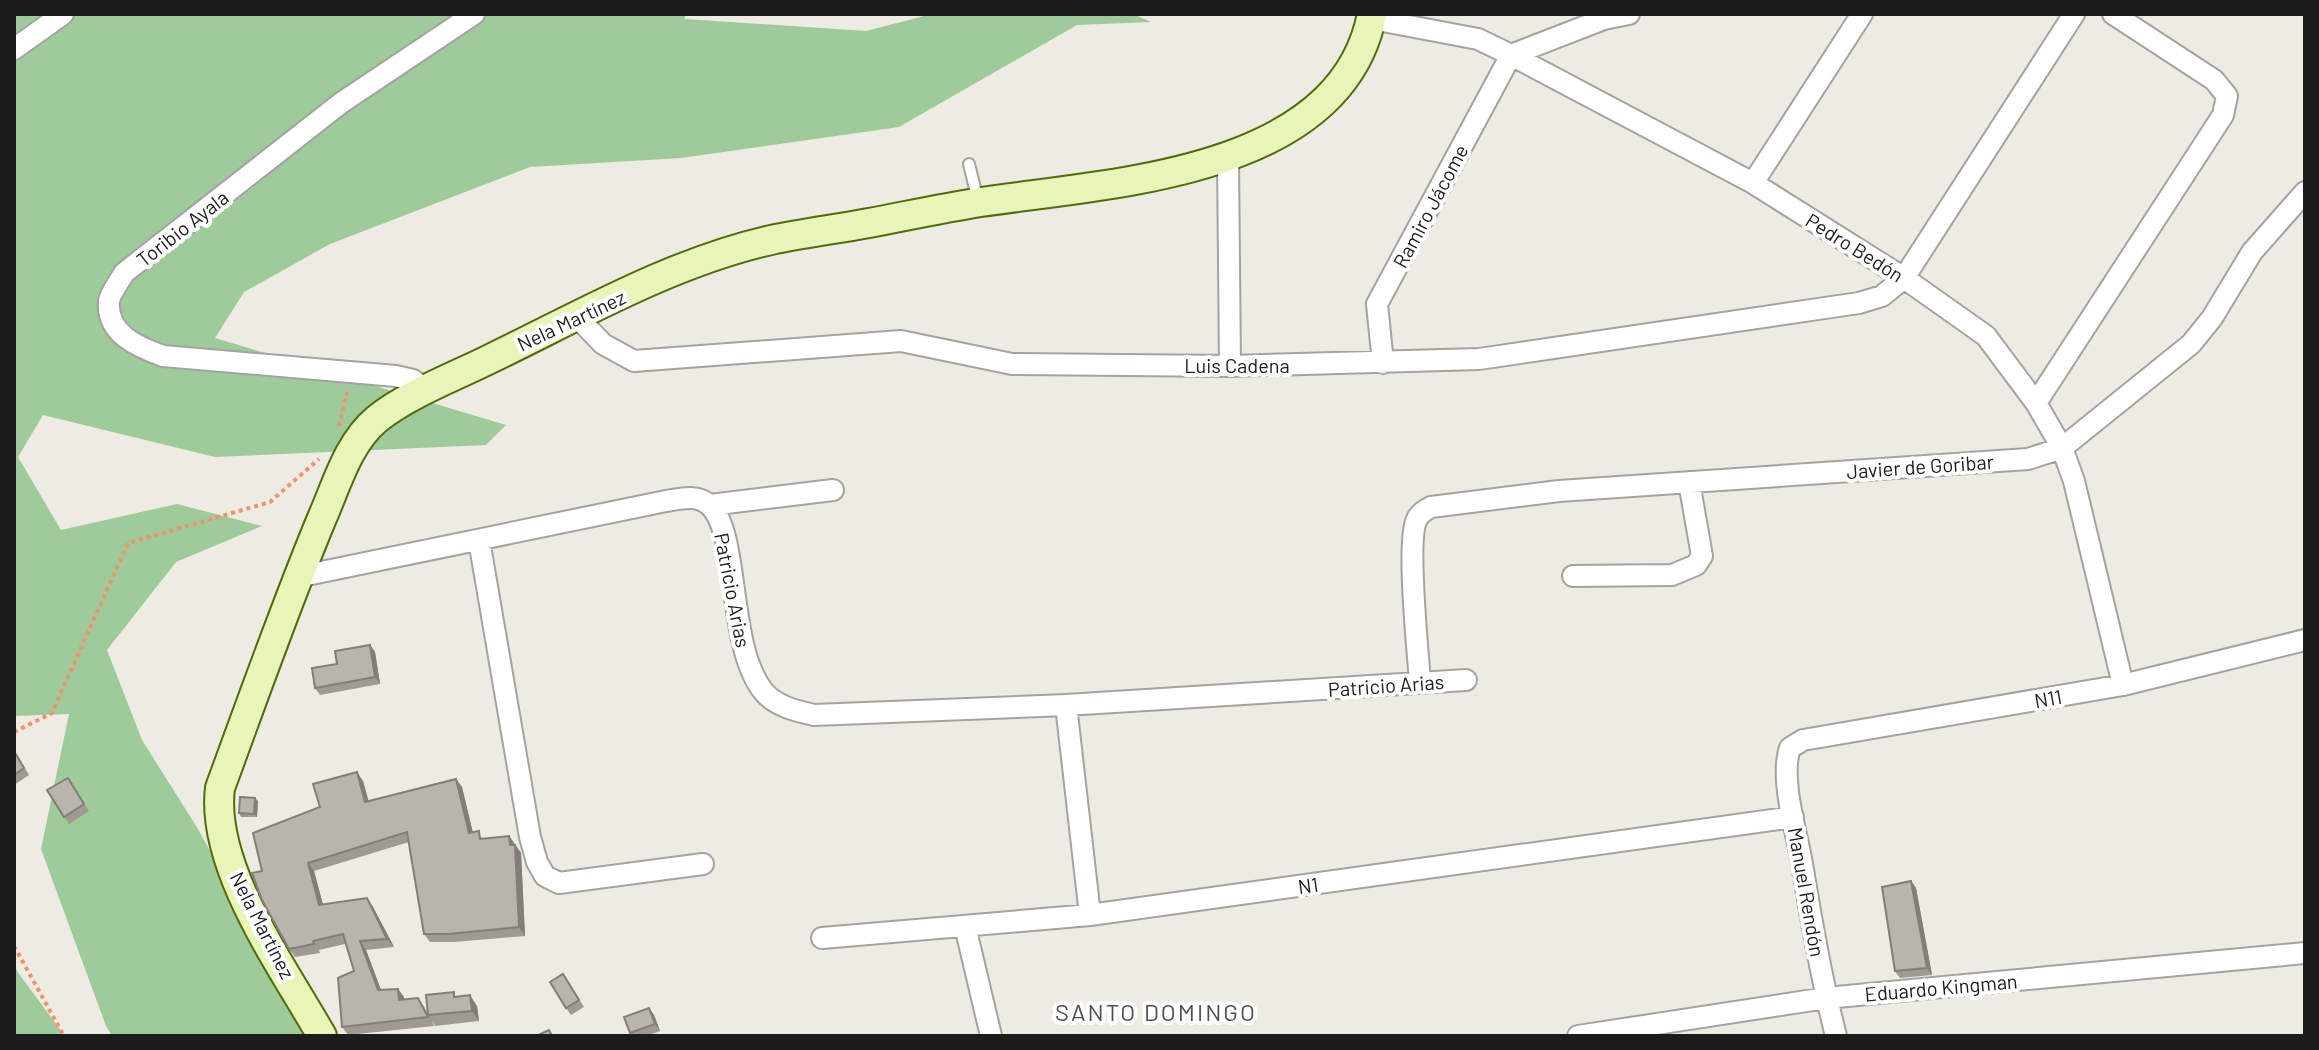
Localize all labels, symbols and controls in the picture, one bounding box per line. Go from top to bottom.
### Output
street label: Ramiro Jácome [1387,140,1473,272]
street label: Toribio Ayala [131,185,233,271]
street label: Pedro Bedón [1802,207,1908,287]
street label: Nela Martínez [513,284,629,356]
street label: Luis Cadena [1184,353,1290,377]
street label: Javier de Goribar [1845,449,1995,483]
street label: Patricio Arias [710,531,756,649]
street label: Patricio Arias [1327,669,1445,701]
street label: N11 [2032,684,2064,712]
street label: Manuel Rendón [1784,825,1830,959]
street label: Nela Martínez [226,868,300,983]
street label: N1 [1296,872,1320,898]
street label: Eduardo Kingman [1864,968,2018,1006]
district label: SANTO DOMINGO [1055,997,1257,1026]

